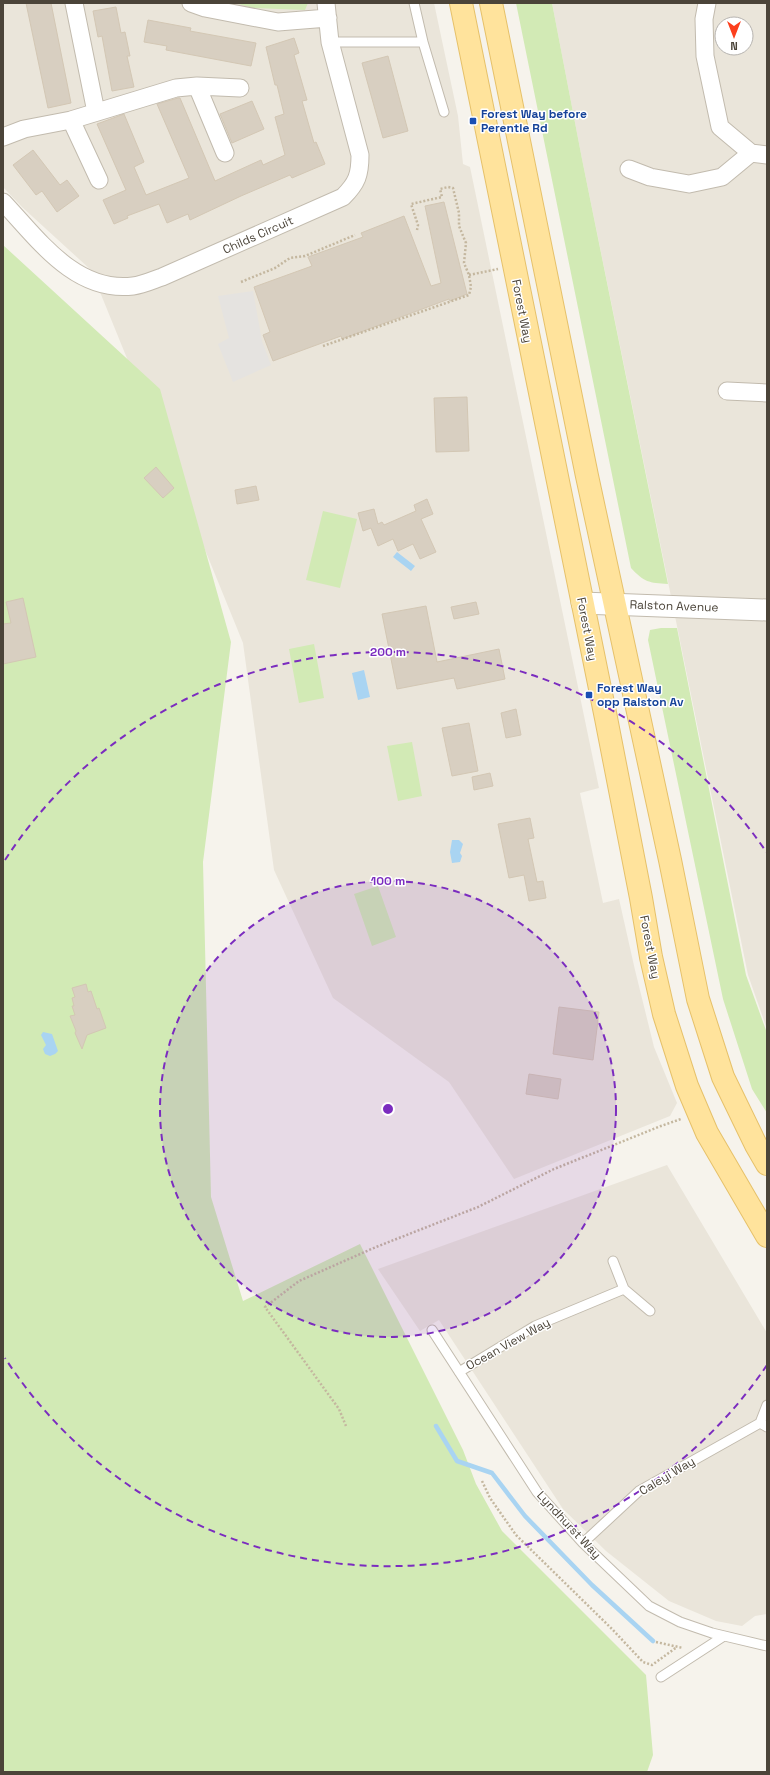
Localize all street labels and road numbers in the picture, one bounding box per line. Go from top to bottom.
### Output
street label: Childs Circuit [220,212,296,258]
street label: Forest Way [508,278,536,344]
street label: Forest Way [573,596,601,662]
street label: Ralston Avenue [629,596,719,616]
street label: Forest Way [636,914,664,980]
street label: Ocean View Way [463,1314,553,1374]
street label: Caleyi Way [636,1453,698,1499]
street label: Lyndhurst Way [533,1488,605,1562]

